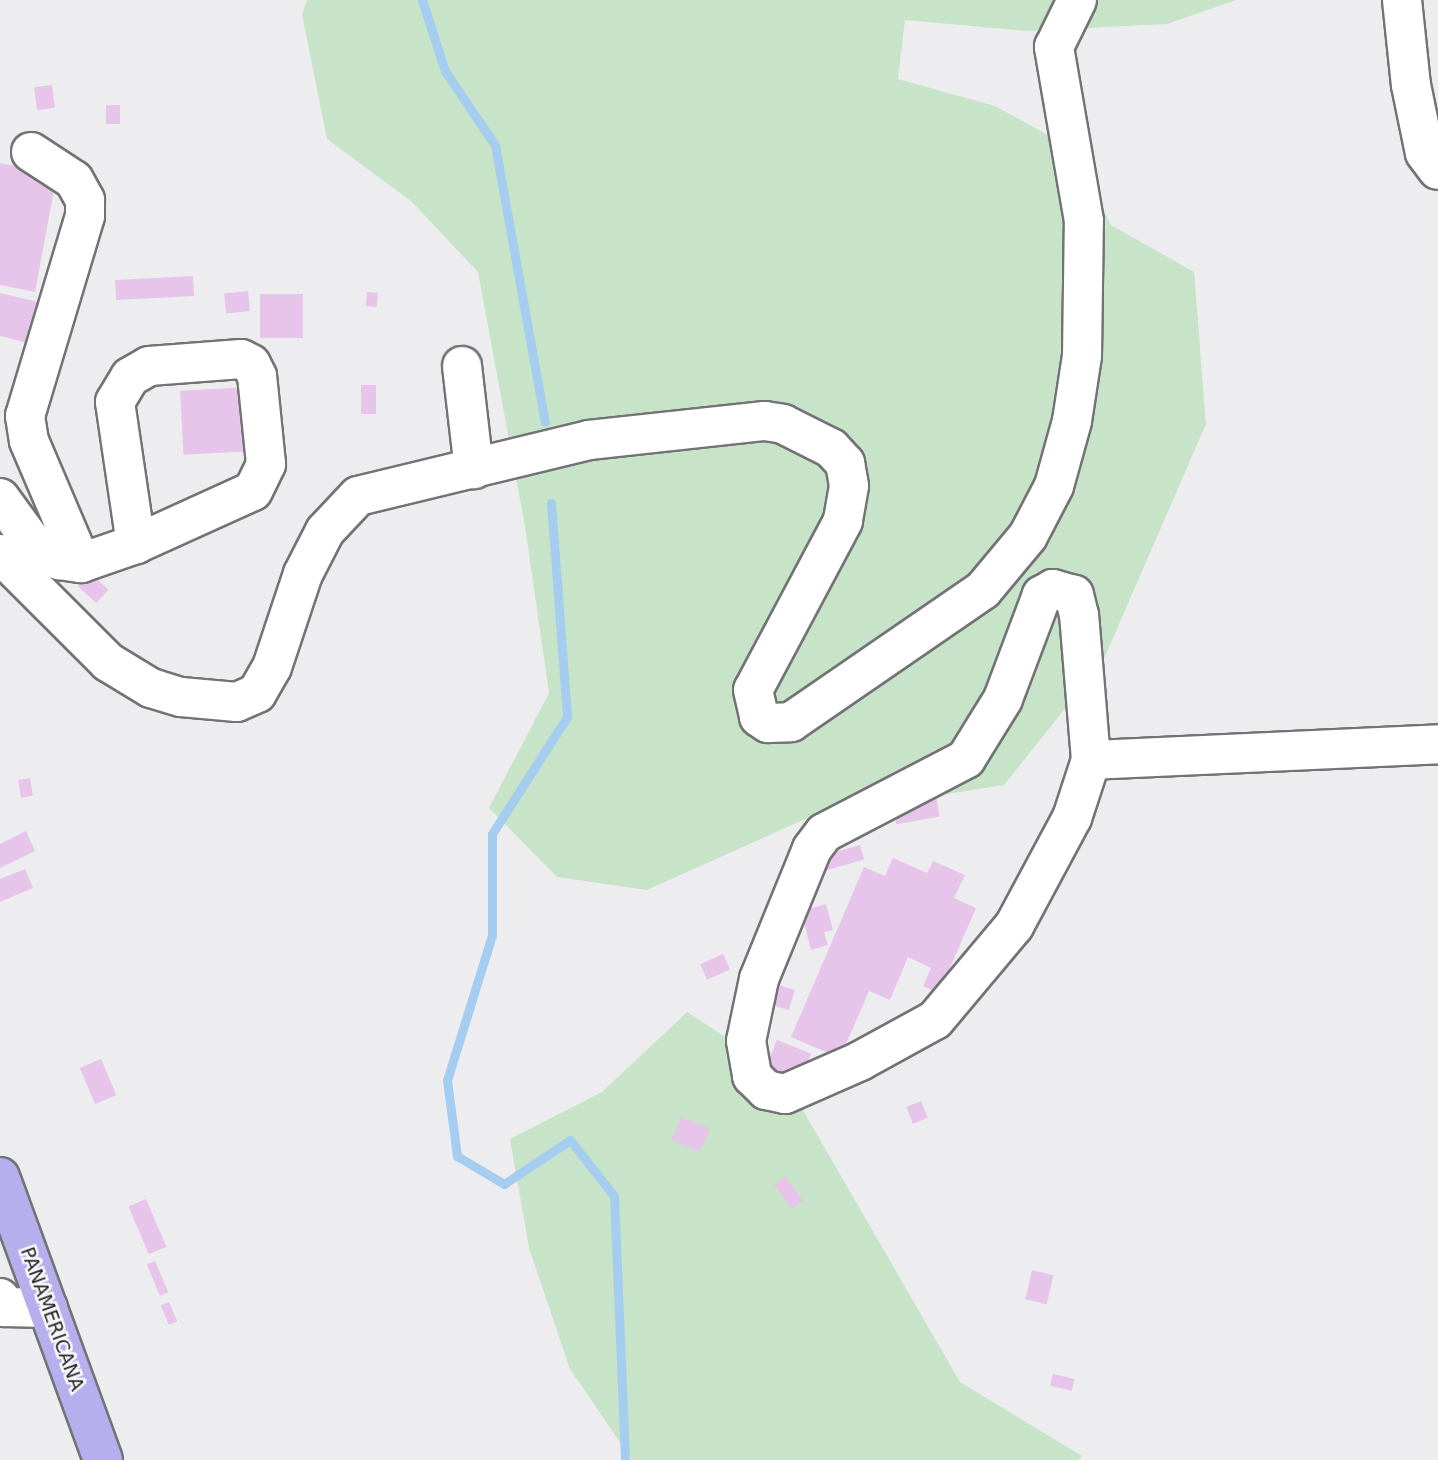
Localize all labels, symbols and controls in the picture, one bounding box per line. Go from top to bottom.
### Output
street label: PANAMERICANA [15,1244,89,1394]

